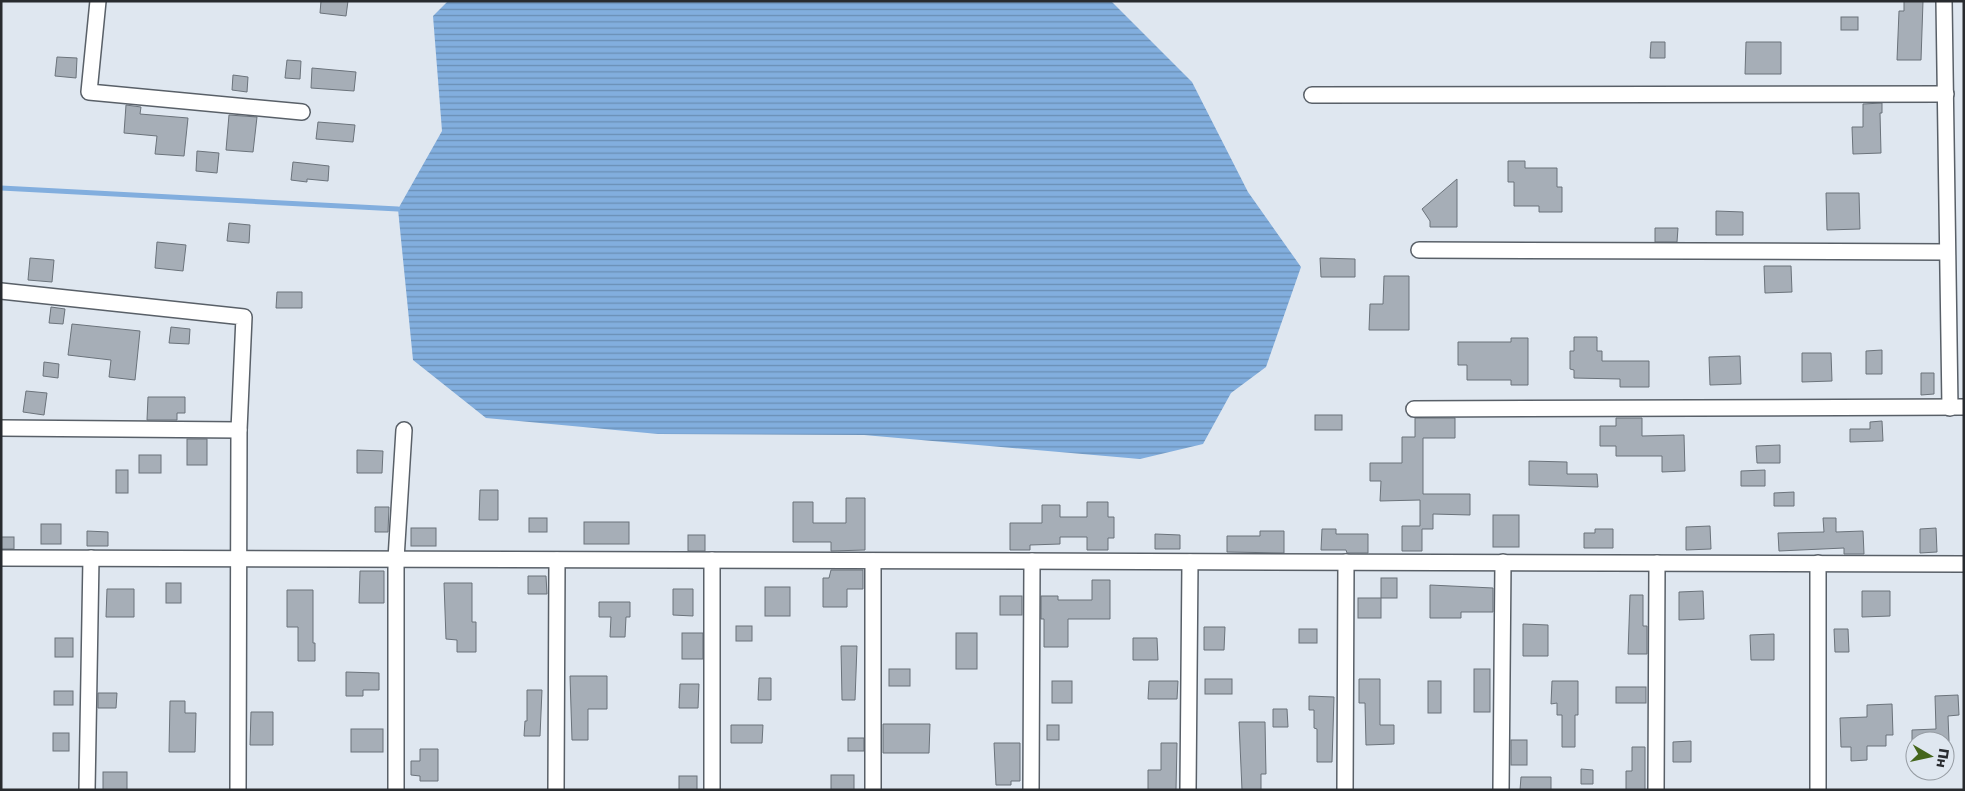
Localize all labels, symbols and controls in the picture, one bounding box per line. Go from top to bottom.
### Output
north arrow [1905,731,1955,781]
text: Пн [1933,747,1953,769]

